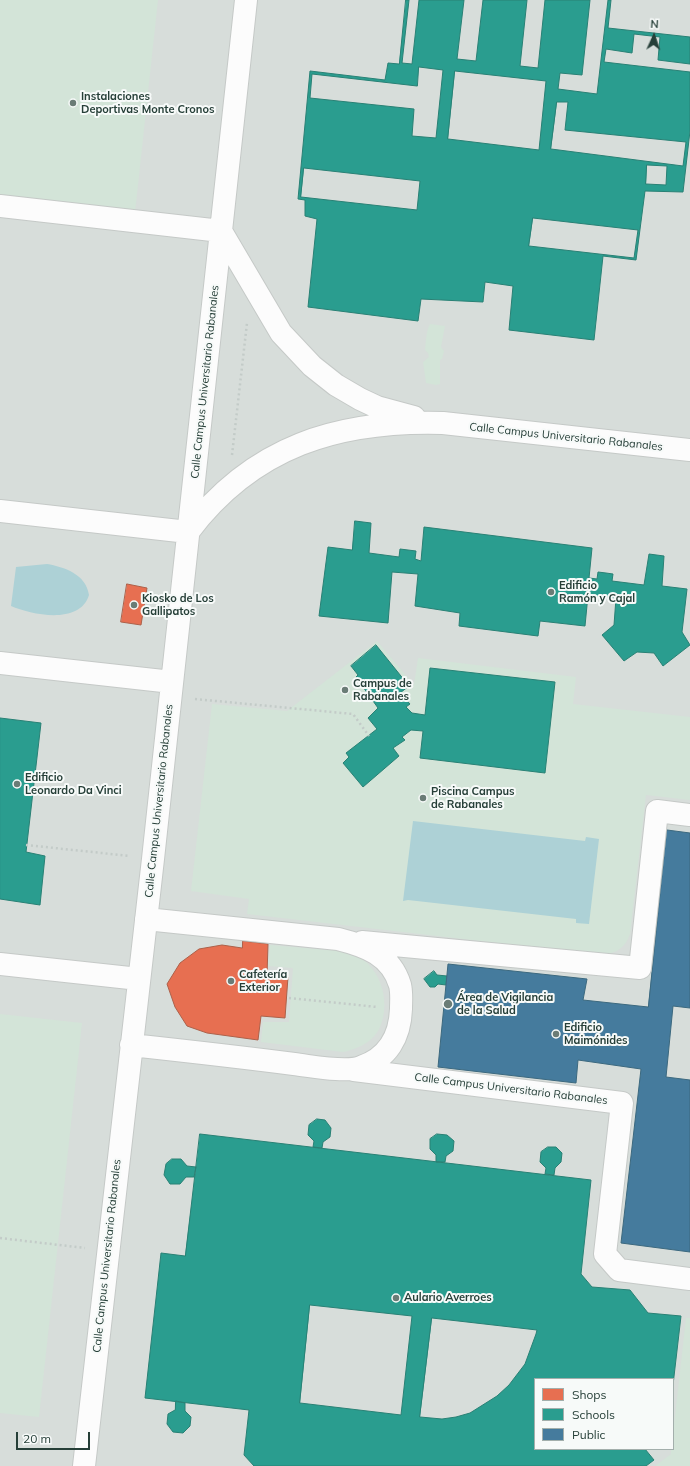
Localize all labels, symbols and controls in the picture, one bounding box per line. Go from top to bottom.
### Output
north arrow [634,16,674,56]
text: N [650,17,659,31]
place label: Instalaciones Deportivas Monte Cronos [81,90,214,116]
marker: Instalaciones Deportivas Monte Cronos [68,98,78,108]
street label: Calle Campus Universitario Rabanales [188,285,222,479]
street label: Calle Campus Universitario Rabanales [469,420,663,454]
place label: Edificio Ramón y Cajal [559,579,635,605]
marker: Edificio Ramón y Cajal [546,587,556,597]
place label: Kiosko de Los Gallipatos [142,592,214,618]
marker: Kiosko de Los Gallipatos [129,600,139,610]
place label: Campus de Rabanales [353,677,412,703]
marker: Campus de Rabanales [340,685,350,695]
street label: Calle Campus Universitario Rabanales [142,704,176,898]
place label: Edificio Leonardo Da Vinci [25,771,122,797]
marker: Edificio Leonardo Da Vinci [12,779,22,789]
place label: Piscina Campus de Rabanales [431,785,515,811]
marker: Piscina Campus de Rabanales [418,793,428,803]
place label: Cafetería Exterior [239,968,287,994]
marker: Cafetería Exterior [226,976,236,986]
place label: Área de Vigilancia de la Salud [457,991,553,1017]
marker: Área de Vigilancia de la Salud [442,998,454,1010]
place label: Edificio Maimónides [564,1021,628,1047]
marker: Edificio Maimónides [551,1029,561,1039]
street label: Calle Campus Universitario Rabanales [414,1071,608,1107]
street label: Calle Campus Universitario Rabanales [90,1159,124,1353]
place label: Aulario Averroes [404,1291,492,1305]
marker: Aulario Averroes [391,1293,401,1303]
legend [534,1378,674,1450]
text: Shops [572,1387,607,1402]
text: Schools [572,1407,615,1422]
scale bar [18,1424,92,1450]
text: Public [572,1427,606,1442]
text: 20 m [23,1431,51,1446]

